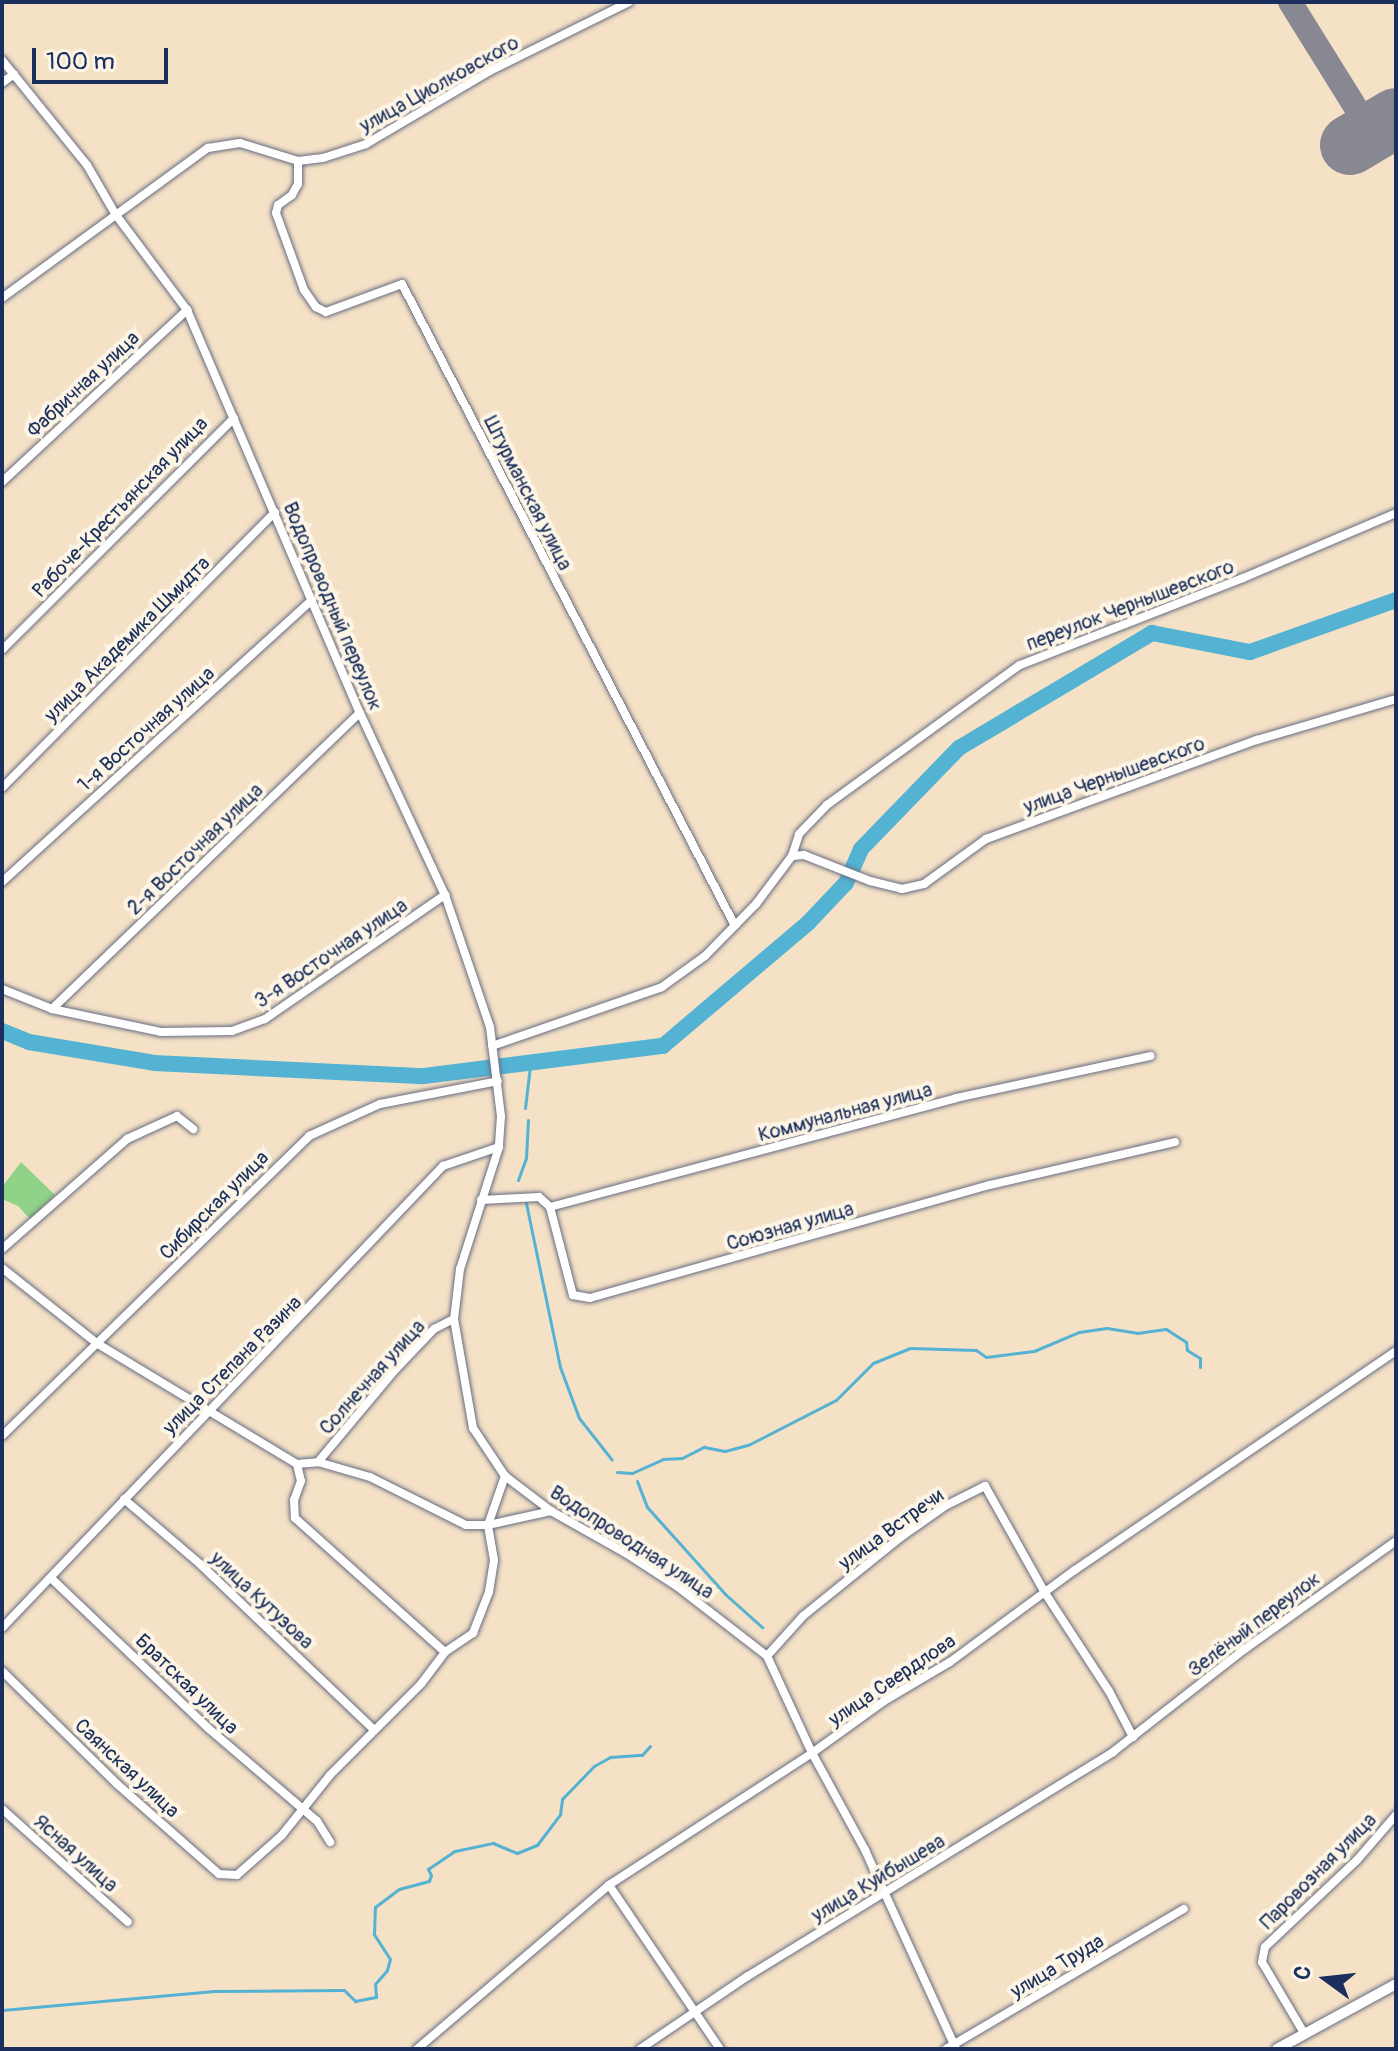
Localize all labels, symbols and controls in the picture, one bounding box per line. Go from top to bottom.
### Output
street label: улица Циолковского [355,30,523,138]
scale bar [36,32,172,82]
text: 100 m [46,47,115,76]
street label: Фабричная улица [22,326,144,442]
street label: Рабоче-Крестьянская улица [27,412,213,602]
street label: Штурманская улица [479,412,577,574]
street label: Водопроводный переулок [278,498,388,714]
street label: улица Академика Шмидта [39,551,215,727]
street label: переулок Чернышевского [1023,554,1237,656]
street label: 1-я Восточная улица [73,661,219,797]
street label: улица Чернышевского [1020,731,1208,819]
street label: 2-я Восточная улица [122,778,268,920]
street label: 3-я Восточная улица [250,893,412,1013]
street label: Коммунальная улица [755,1077,935,1147]
street label: Сибирская улица [154,1145,274,1265]
street label: Союзная улица [724,1196,856,1256]
street label: улица Степана Разина [158,1291,306,1439]
street label: Солнечная улица [314,1315,430,1439]
street label: Водопроводная улица [546,1480,718,1604]
street label: улица Встречи [834,1483,948,1575]
street label: улица Кутузова [205,1546,319,1654]
street label: Зелёный переулок [1183,1566,1325,1682]
street label: Братская улица [130,1629,244,1739]
street label: улица Свердлова [824,1629,960,1731]
street label: Саянская улица [70,1713,184,1823]
street label: Паровозная улица [1255,1808,1381,1934]
street label: Ясная улица [29,1809,123,1897]
street label: улица Куйбышева [807,1829,949,1927]
street label: улица Труда [1006,1929,1108,2003]
north arrow [1286,1939,1366,2019]
text: С [1288,1963,1318,1983]

